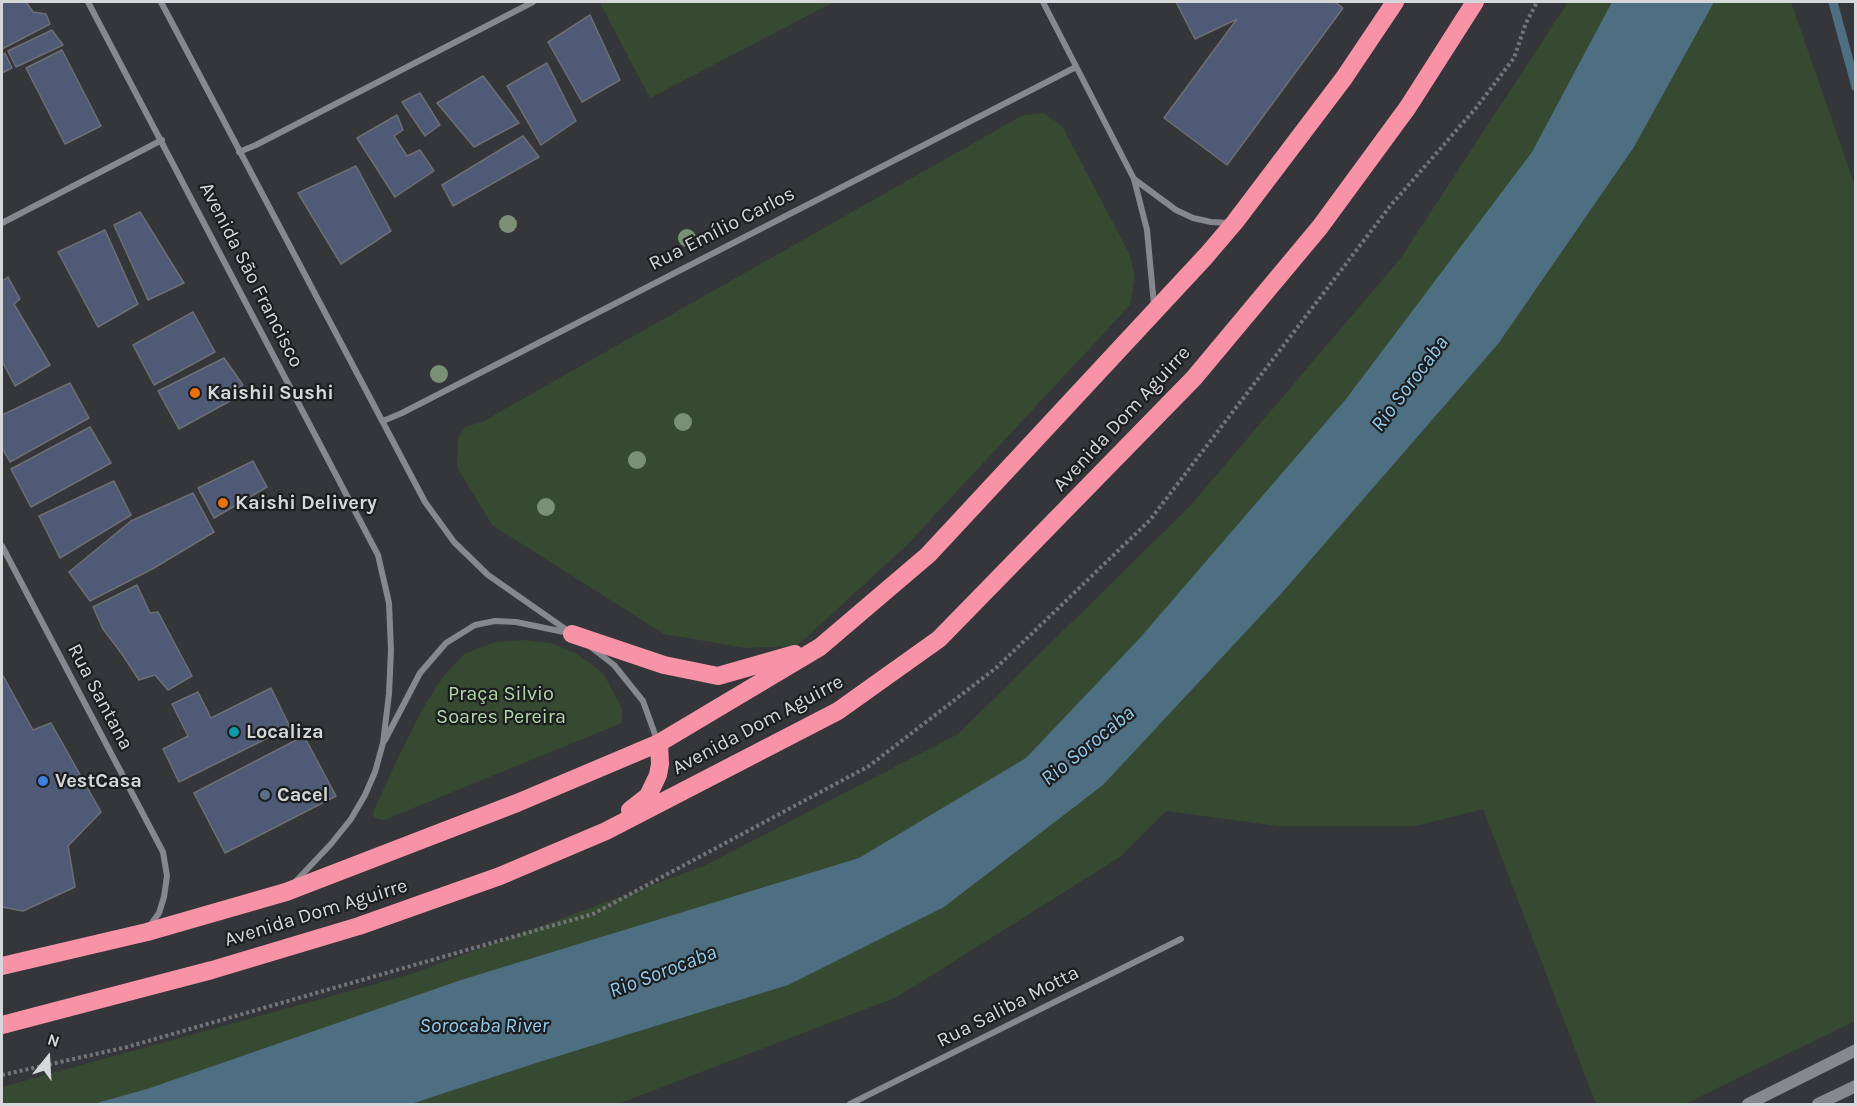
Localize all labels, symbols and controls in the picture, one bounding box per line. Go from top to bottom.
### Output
street label: Avenida São Francisco [194,178,308,372]
street label: Rua Emílio Carlos [645,182,799,276]
water label: Rio Sorocaba [1366,331,1454,437]
street label: Avenida Dom Aguirre [1048,341,1196,497]
place label: KaishiI Sushi [207,381,334,405]
marker: KaishiI Sushi [188,386,202,400]
place label: Kaishi Delivery [235,491,377,515]
marker: Kaishi Delivery [216,496,230,510]
street label: Rua Santana [62,640,138,754]
street label: Avenida Dom Aguirre [668,670,848,780]
park label: Praça Silvio Soares Pereira [436,682,566,729]
water label: Rio Sorocaba [1036,701,1140,791]
place label: Localiza [246,720,324,744]
marker: Localiza [227,725,241,739]
place label: VestCasa [55,769,142,793]
marker: VestCasa [36,774,50,788]
place label: Cacel [277,783,329,807]
marker: Cacel [258,788,272,802]
street label: Avenida Dom Aguirre [222,874,410,952]
water label: Rio Sorocaba [606,940,720,1004]
street label: Rua Saliba Motta [933,961,1083,1053]
water label: Sorocaba River [419,1013,549,1039]
north arrow [18,1028,78,1088]
text: N [45,1030,62,1051]

